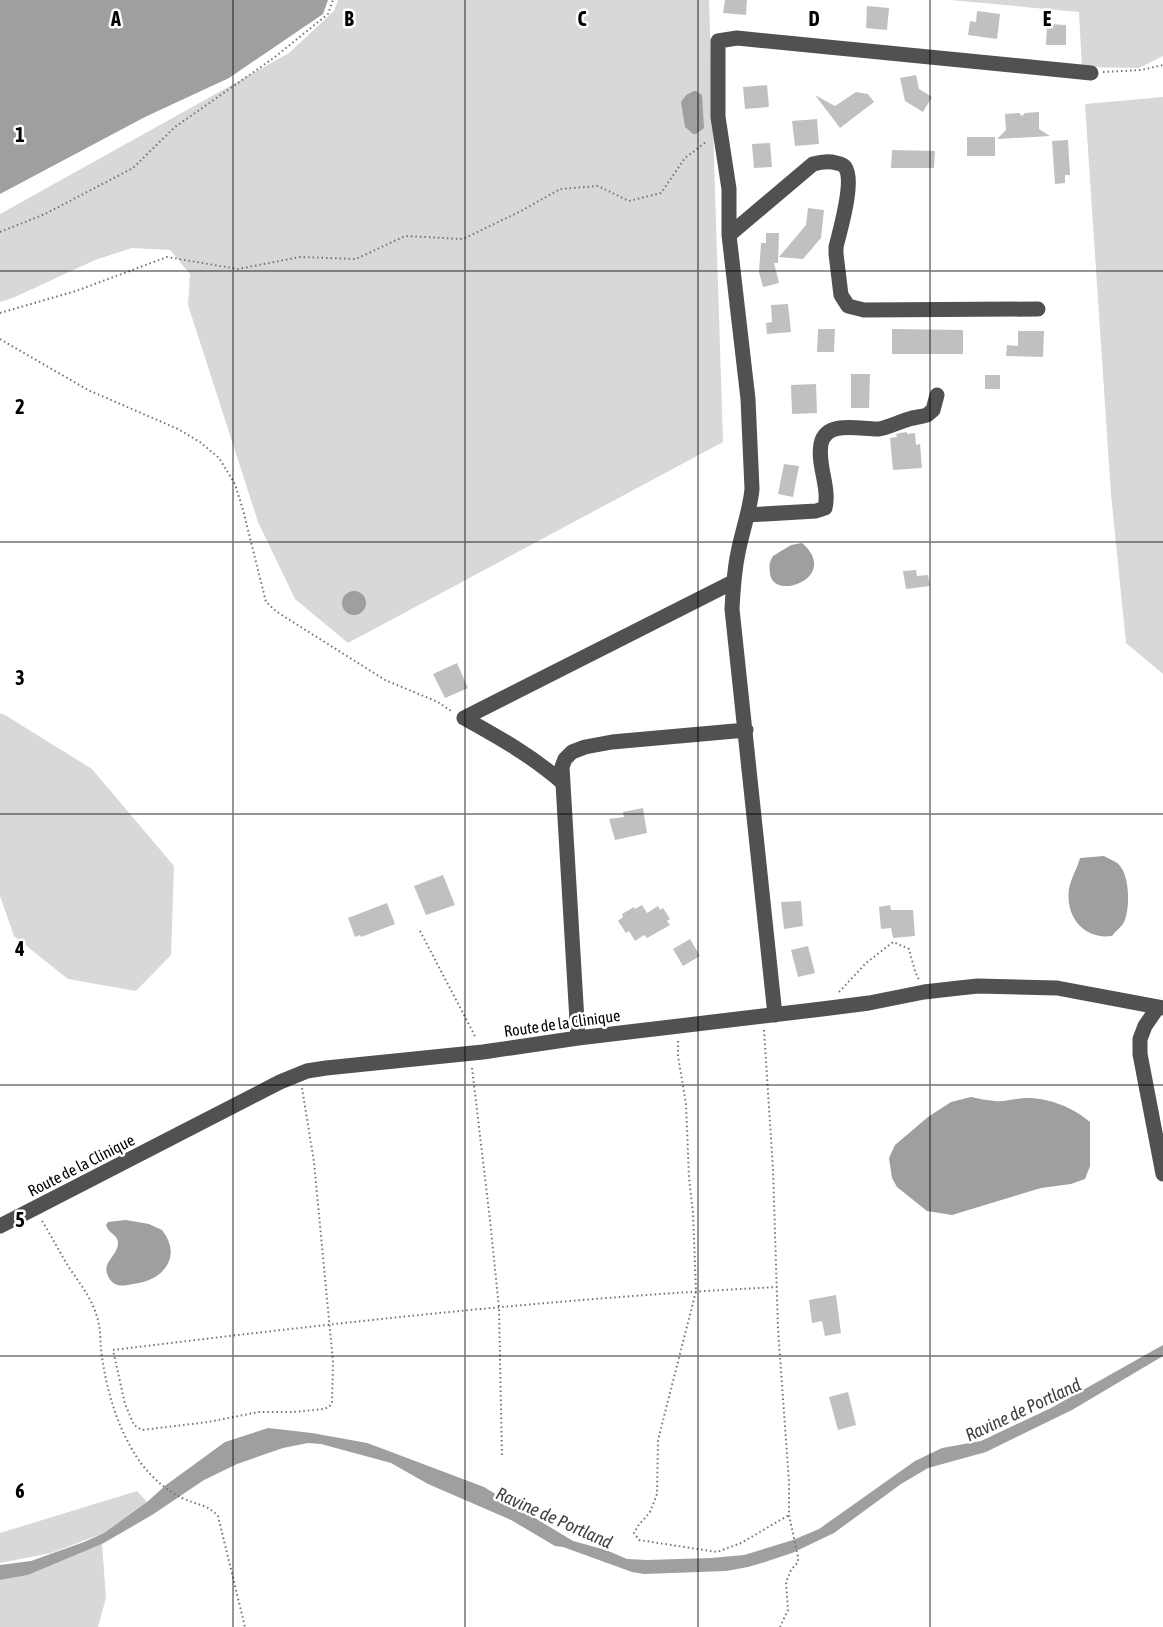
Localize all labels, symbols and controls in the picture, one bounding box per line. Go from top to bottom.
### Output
text: A [110,7,121,30]
text: B [344,7,354,30]
text: C [578,7,587,30]
text: D [808,7,820,30]
text: E [1043,7,1052,30]
text: 1 [15,123,25,146]
text: 2 [15,395,25,418]
text: 3 [15,666,25,689]
text: 4 [14,937,25,960]
street label: Route de la Clinique [503,1006,621,1041]
street label: Route de la Clinique [25,1130,138,1201]
text: 5 [15,1208,25,1231]
water label: Ravine de Portland [962,1373,1084,1445]
text: 6 [15,1479,25,1502]
water label: Ravine de Portland [493,1483,616,1553]

